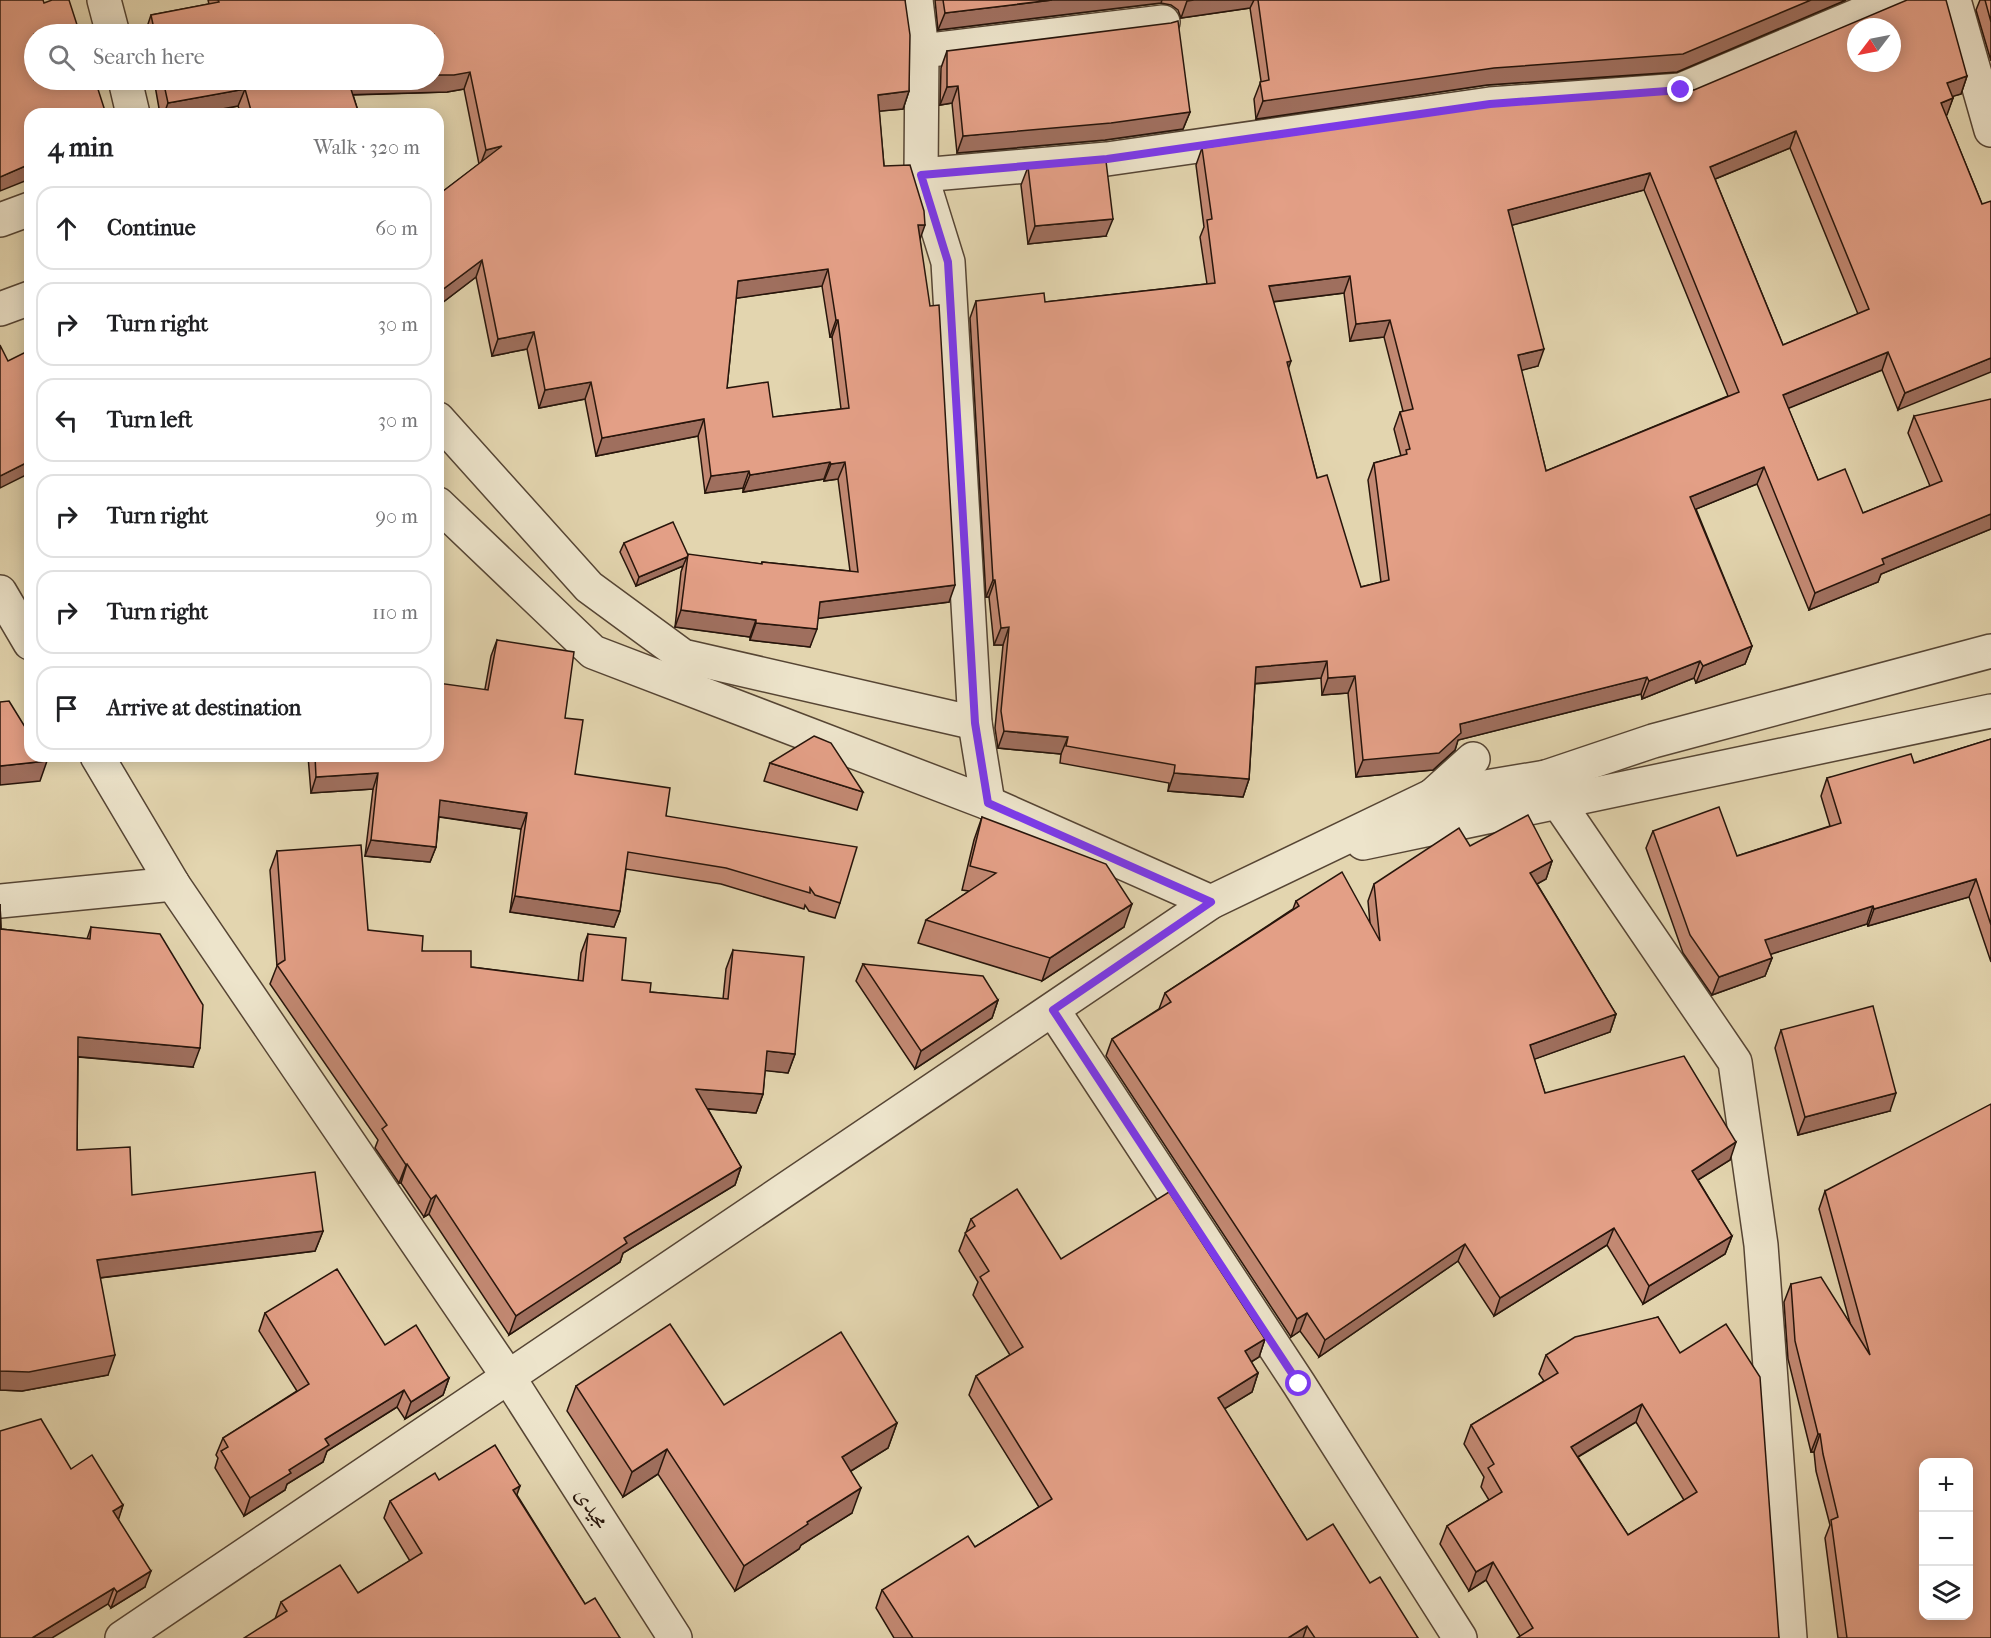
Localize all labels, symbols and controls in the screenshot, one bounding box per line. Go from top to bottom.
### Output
north arrow [1847,18,1901,72]
search box [24,24,444,90]
icon: search [45,41,78,74]
text: Search here [93,44,205,70]
route end [1667,76,1693,102]
text: 4 min [48,132,113,163]
text: Walk · 320 m [314,136,420,159]
icon: ahead [50,212,83,245]
text: Continue [107,215,196,241]
text: 60 m [375,217,418,240]
icon: right [50,308,83,341]
text: Turn right [107,311,208,337]
text: 30 m [378,313,418,336]
icon: left [50,404,83,437]
text: Turn left [107,407,193,433]
text: 30 m [378,409,418,432]
icon: right [50,500,83,533]
text: Turn right [107,503,208,529]
text: 90 m [376,505,418,528]
icon: right [50,596,83,629]
text: Turn right [107,599,208,625]
text: 110 m [372,601,418,624]
icon: arrive [50,692,83,725]
text: Arrive at destination [107,695,301,721]
route start [1285,1370,1311,1396]
map controls [1919,1458,1973,1620]
button: + [1919,1458,1973,1512]
street label: مجیدی [570,1483,614,1533]
button: − [1919,1512,1973,1566]
button: layers [1919,1566,1973,1620]

